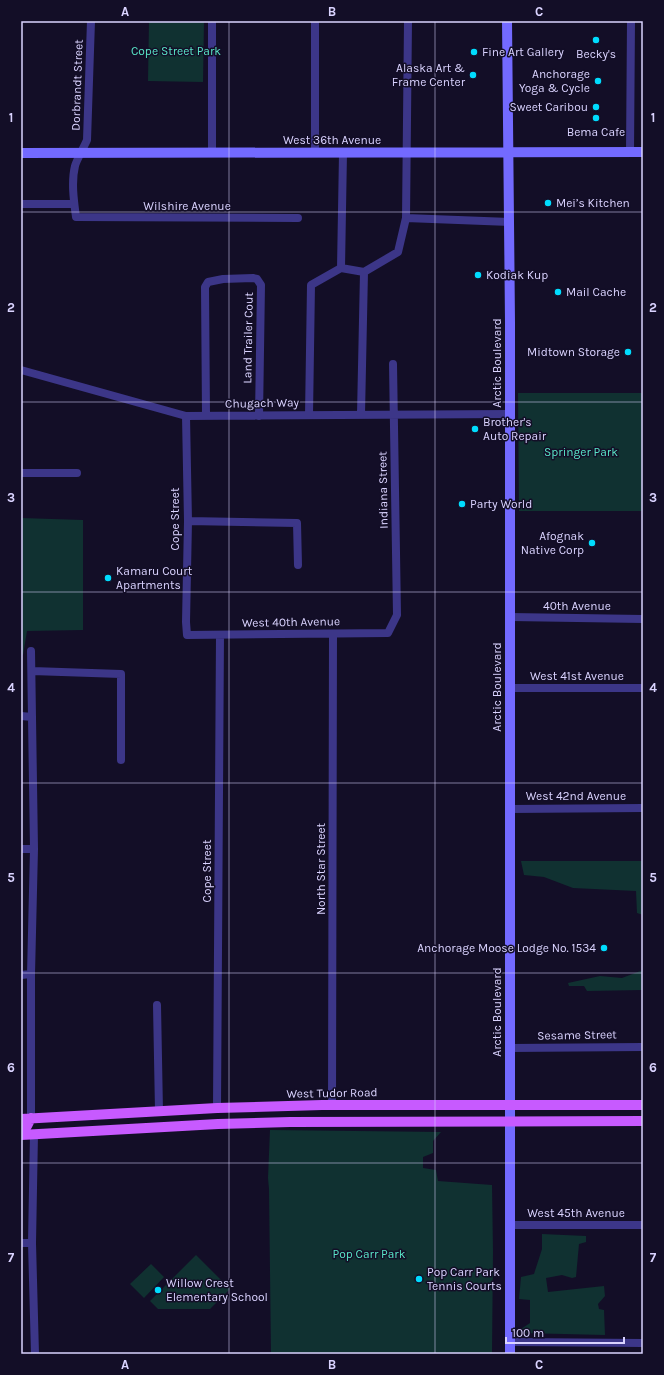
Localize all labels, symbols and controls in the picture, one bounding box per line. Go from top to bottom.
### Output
text: A [121,4,129,19]
text: B [328,4,336,19]
text: C [535,4,543,19]
marker: Becky's [591,35,601,45]
street label: Dorbrandt Street [68,39,86,131]
park label: Cope Street Park [131,44,221,58]
place label: Fine Art Gallery [482,45,564,59]
marker: Fine Art Gallery [469,47,479,57]
place label: Becky's [576,47,616,61]
place label: Alaska Art & Frame Center [392,61,466,89]
place label: Anchorage Yoga & Cycle [519,67,590,95]
marker: Alaska Art & Frame Center [468,70,478,80]
marker: Anchorage Yoga & Cycle [593,76,603,86]
place label: Sweet Caribou [510,100,588,114]
marker: Sweet Caribou [591,102,601,112]
text: 1 [9,110,13,125]
text: 1 [651,110,655,125]
marker: Bema Cafe [591,113,601,123]
place label: Bema Cafe [567,125,625,139]
street label: West 36th Avenue [283,133,381,147]
place label: Mei’s Kitchen [556,196,630,210]
marker: Mei’s Kitchen [543,198,553,208]
street label: Wilshire Avenue [143,199,231,213]
place label: Kodiak Kup [486,268,548,282]
marker: Kodiak Kup [473,270,483,280]
place label: Mail Cache [566,285,626,299]
marker: Mail Cache [553,287,563,297]
street label: Land Trailer Cout [240,292,256,384]
text: 2 [7,300,15,315]
text: 2 [649,300,657,315]
street label: Arctic Boulevard [490,318,504,408]
place label: Midtown Storage [527,345,620,359]
marker: Midtown Storage [623,347,633,357]
street label: Chugach Way [225,395,300,411]
place label: Brother's Auto Repair [483,415,547,443]
marker: Brother's Auto Repair [470,424,480,434]
park label: Springer Park [544,445,618,459]
street label: Indiana Street [375,451,391,529]
street label: Cope Street [168,487,182,550]
text: 3 [7,490,15,505]
text: 3 [649,490,657,505]
place label: Party World [470,497,532,511]
marker: Party World [457,499,467,509]
place label: Afognak Native Corp [521,529,584,557]
marker: Afognak Native Corp [587,538,597,548]
place label: Kamaru Court Apartments [116,564,193,592]
marker: Kamaru Court Apartments [103,573,113,583]
street label: 40th Avenue [543,599,611,613]
street label: West 40th Avenue [242,614,340,630]
street label: Arctic Boulevard [490,642,504,732]
street label: West 41st Avenue [530,669,624,683]
text: 4 [7,680,15,695]
text: 4 [649,680,657,695]
street label: West 42nd Avenue [526,789,626,803]
street label: North Star Street [314,822,328,915]
street label: Cope Street [200,839,214,902]
text: 5 [7,870,15,885]
text: 5 [649,870,657,885]
place label: Anchorage Moose Lodge No. 1534 [417,941,596,955]
marker: Anchorage Moose Lodge No. 1534 [599,943,609,953]
street label: Arctic Boulevard [490,967,504,1057]
street label: Sesame Street [537,1027,617,1043]
text: 6 [7,1060,15,1075]
text: 6 [649,1060,657,1075]
street label: West Tudor Road [286,1085,378,1101]
street label: West 45th Avenue [527,1206,625,1220]
park label: Pop Carr Park [333,1247,406,1261]
text: 7 [8,1250,15,1265]
text: 7 [650,1250,657,1265]
place label: Pop Carr Park Tennis Courts [427,1265,502,1293]
marker: Pop Carr Park Tennis Courts [414,1274,424,1284]
place label: Willow Crest Elementary School [166,1276,268,1304]
marker: Willow Crest Elementary School [153,1285,163,1295]
scale bar [506,1319,624,1345]
text: 100 m [512,1326,544,1340]
text: A [121,1357,129,1372]
text: B [328,1357,336,1372]
text: C [535,1357,543,1372]

